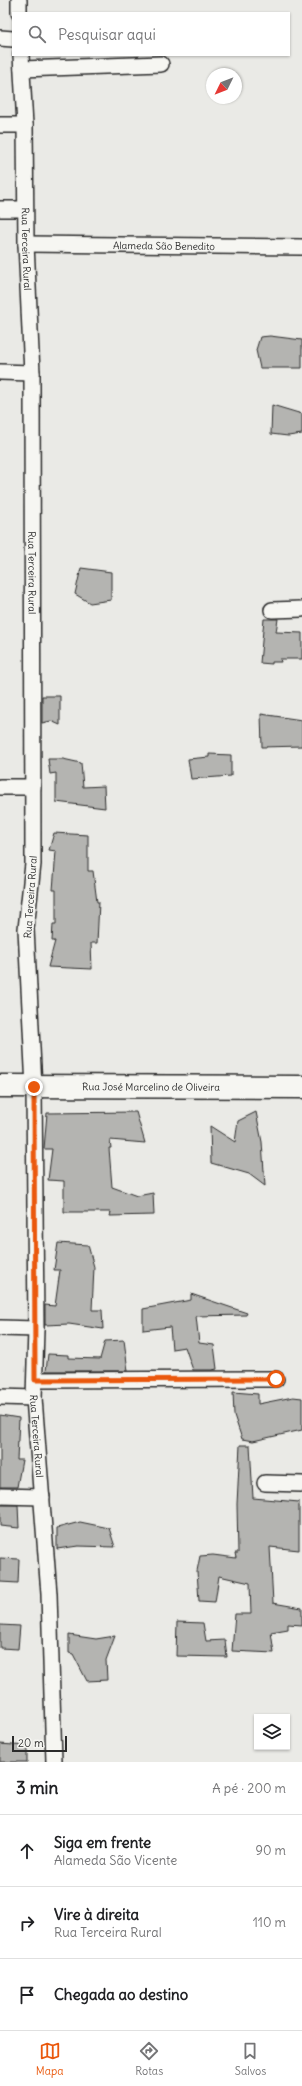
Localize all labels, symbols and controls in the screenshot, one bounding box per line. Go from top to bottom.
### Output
search box [12,12,290,56]
icon: search [26,23,48,45]
text: Pesquisar aqui [58,25,156,44]
north arrow [206,68,242,104]
street label: Rua Terceira Rural [19,207,34,291]
street label: Alameda São Benedito [113,239,215,253]
street label: Rua Terceira Rural [25,531,38,614]
street label: Rua Terceira Rural [21,855,40,939]
route end [25,1078,43,1096]
street label: Rua José Marcelino de Oliveira [82,1080,220,1094]
route start [267,1370,285,1388]
street label: Rua Terceira Rural [27,1394,46,1478]
map controls [254,1714,290,1750]
button: layers [254,1714,290,1750]
scale bar [12,1734,67,1753]
text: 20 m [18,1736,44,1750]
text: 3 min [16,1777,58,1799]
text: A pé · 200 m [212,1780,286,1797]
text: Siga em frente [54,1833,151,1852]
icon: ahead [16,1840,38,1862]
text: 90 m [255,1842,286,1859]
text: Alameda São Vicente [54,1852,177,1869]
text: Vire à direita [54,1905,139,1924]
icon: right [16,1912,38,1934]
text: 110 m [253,1914,286,1931]
text: Rua Terceira Rural [54,1924,162,1941]
icon: arrive [16,1984,38,2006]
text: Chegada ao destino [54,1985,188,2004]
tab: Mapa [36,2040,64,2078]
tab: Rotas [135,2040,163,2078]
tab: Salvos [235,2040,266,2078]

